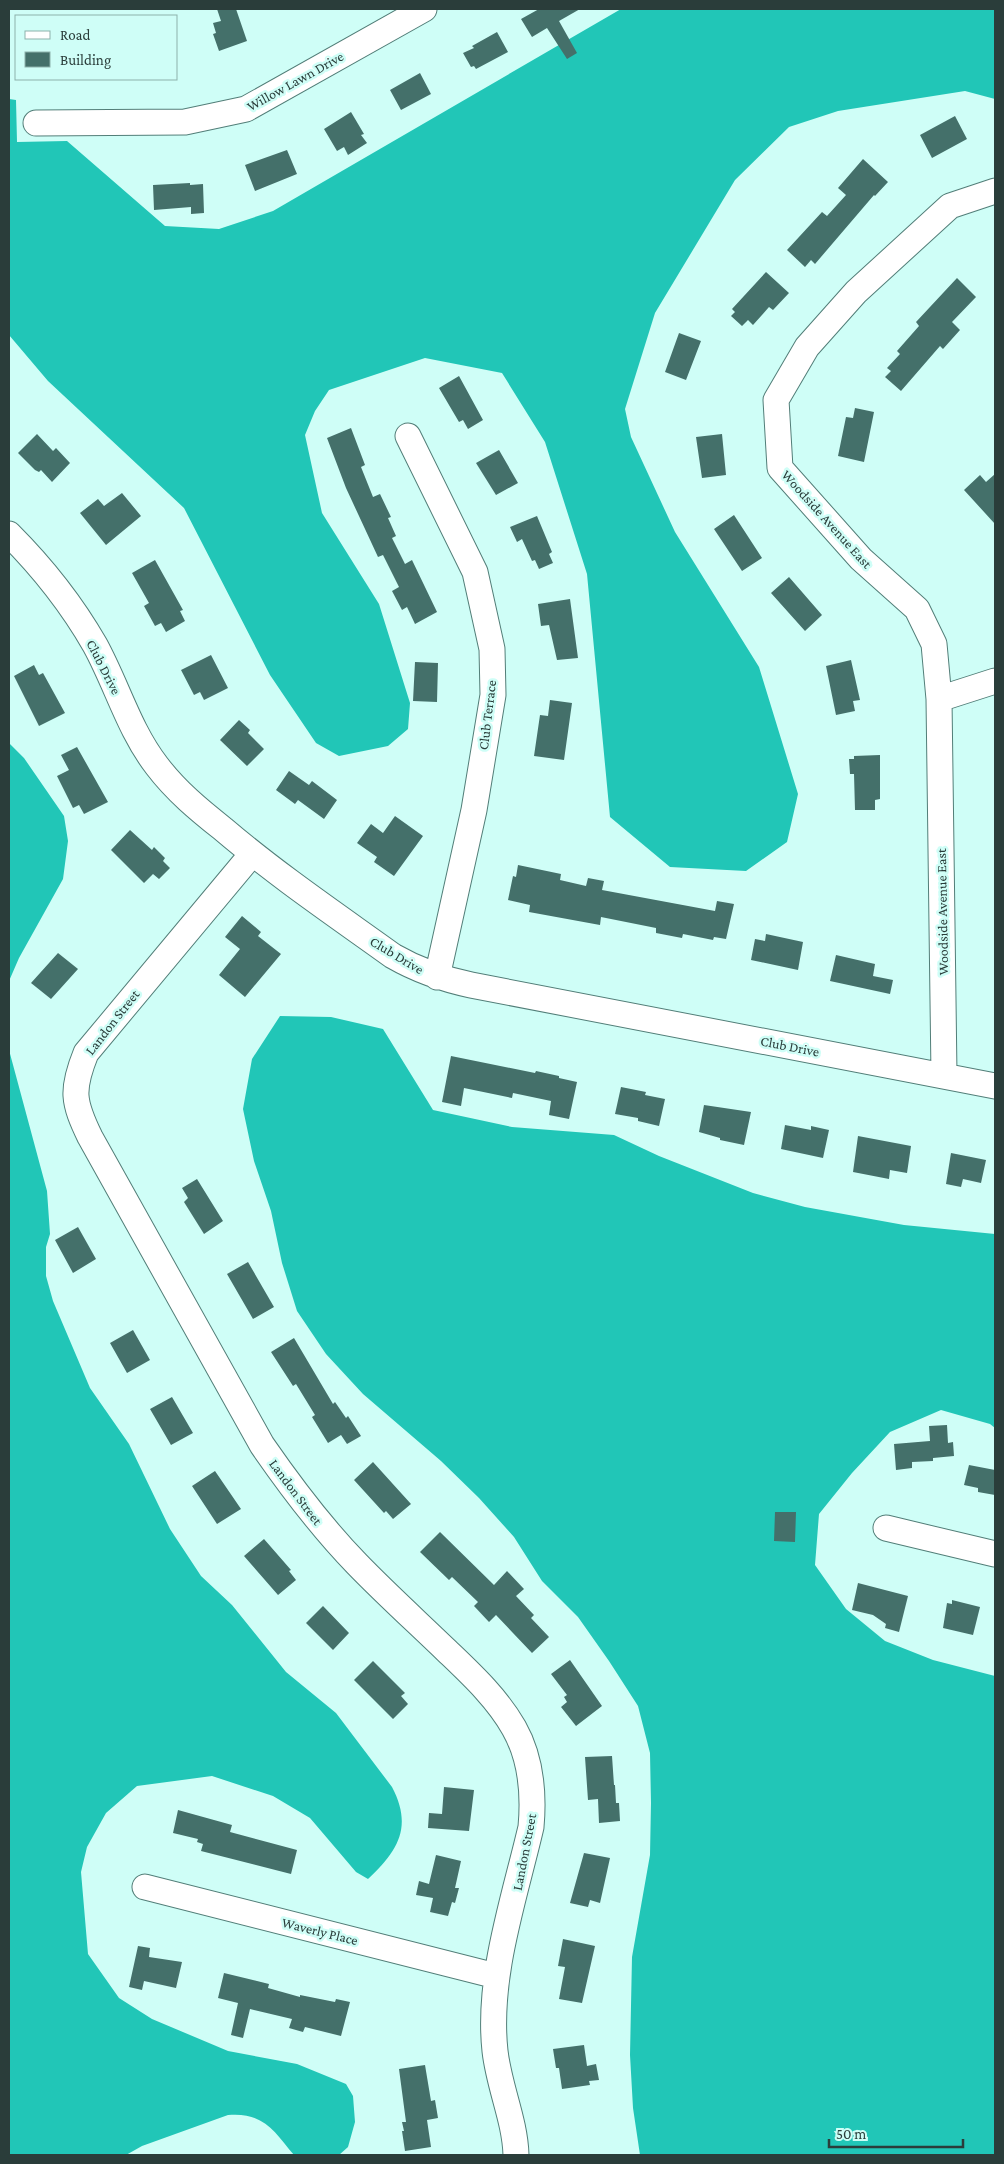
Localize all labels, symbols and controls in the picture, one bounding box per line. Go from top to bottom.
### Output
legend [15,15,178,80]
text: Road [60,27,91,43]
street label: Willow Lawn Drive [244,48,346,114]
text: Building [60,52,111,69]
street label: Woodside Avenue East [779,466,876,572]
street label: Club Drive [83,637,125,697]
street label: Club Terrace [475,679,499,751]
street label: Woodside Avenue East [933,848,951,976]
street label: Club Drive [367,933,427,977]
street label: Landon Street [82,986,143,1058]
street label: Club Drive [759,1032,821,1060]
street label: Landon Street [266,1456,326,1528]
street label: Landon Street [509,1812,539,1892]
street label: Waverly Place [280,1914,360,1948]
scale bar [829,2116,963,2148]
text: 50 m [836,2126,866,2142]

